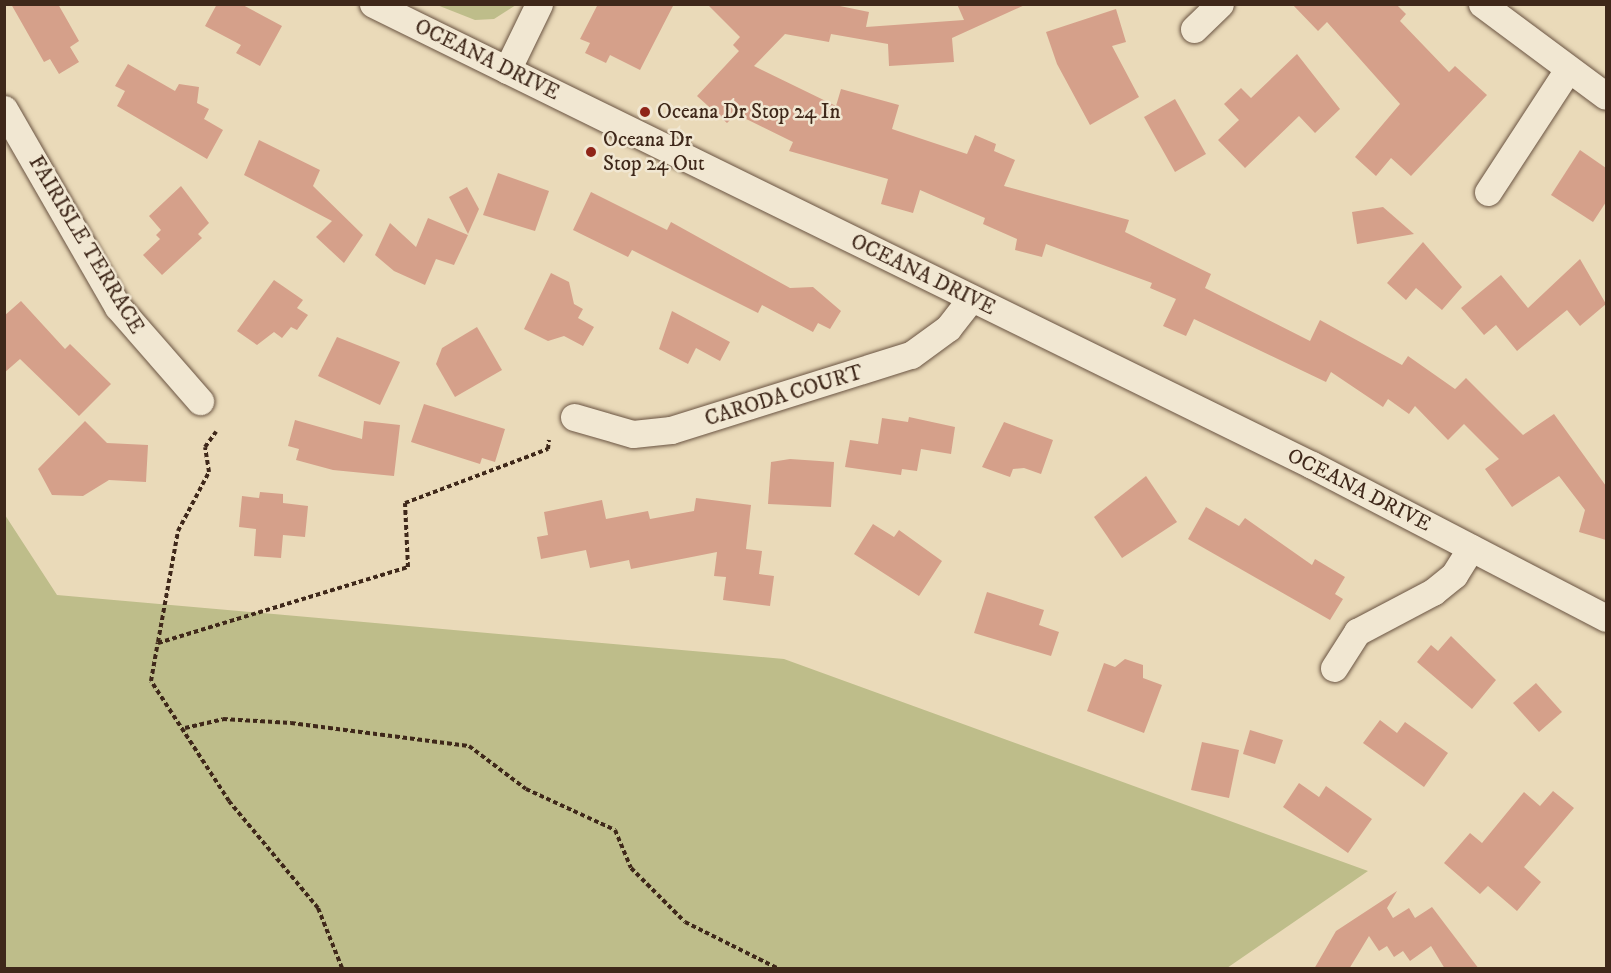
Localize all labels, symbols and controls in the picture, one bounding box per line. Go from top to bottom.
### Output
street label: OCEANA DRIVE [410,14,564,106]
place label: Oceana Dr Stop 24 In [657,99,840,125]
marker: Oceana Dr Stop 24 In [638,105,652,119]
place label: Oceana Dr Stop 24 Out [603,127,705,177]
marker: Oceana Dr Stop 24 Out [584,145,598,159]
street label: FAIRISLE TERRACE [23,151,149,339]
street label: OCEANA DRIVE [846,229,1000,321]
street label: CARODA COURT [702,360,866,432]
street label: OCEANA DRIVE [1283,443,1435,537]

